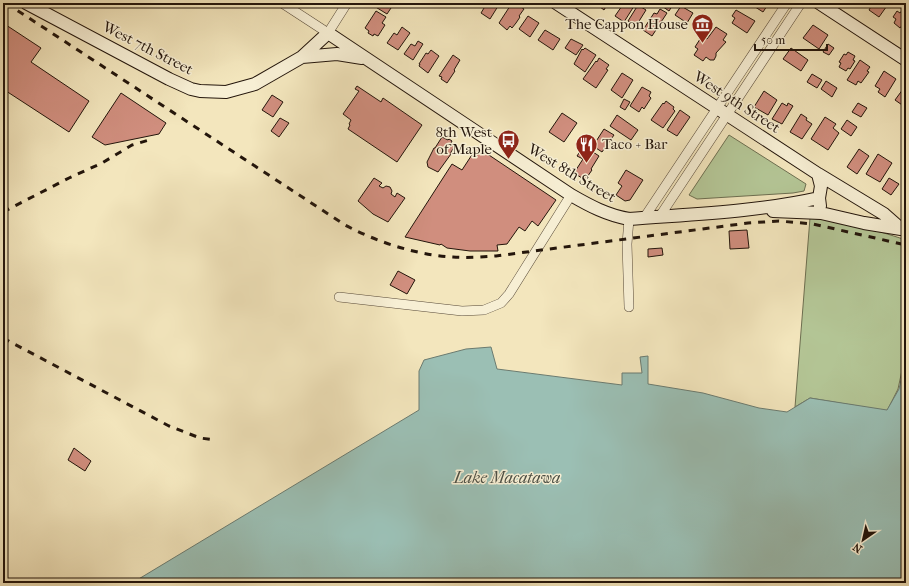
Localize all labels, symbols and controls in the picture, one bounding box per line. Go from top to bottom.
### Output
museum icon: The Cappon House [690,11,716,44]
place label: The Cappon House [565,15,689,33]
street label: West 7th Street [99,17,197,79]
scale bar [755,26,827,52]
text: 50 m [761,33,785,47]
street label: West 9th Street [689,67,784,137]
place label: 8th West of Maple [435,123,493,158]
bus stop icon: 8th West of Maple [495,128,521,161]
restaurant icon: Taco + Bar [574,131,600,164]
place label: Taco + Bar [602,135,668,153]
street label: West 8th Street [524,139,620,207]
water label: Lake Macatawa [453,468,560,487]
north arrow [843,520,883,560]
text: N [850,540,865,556]

